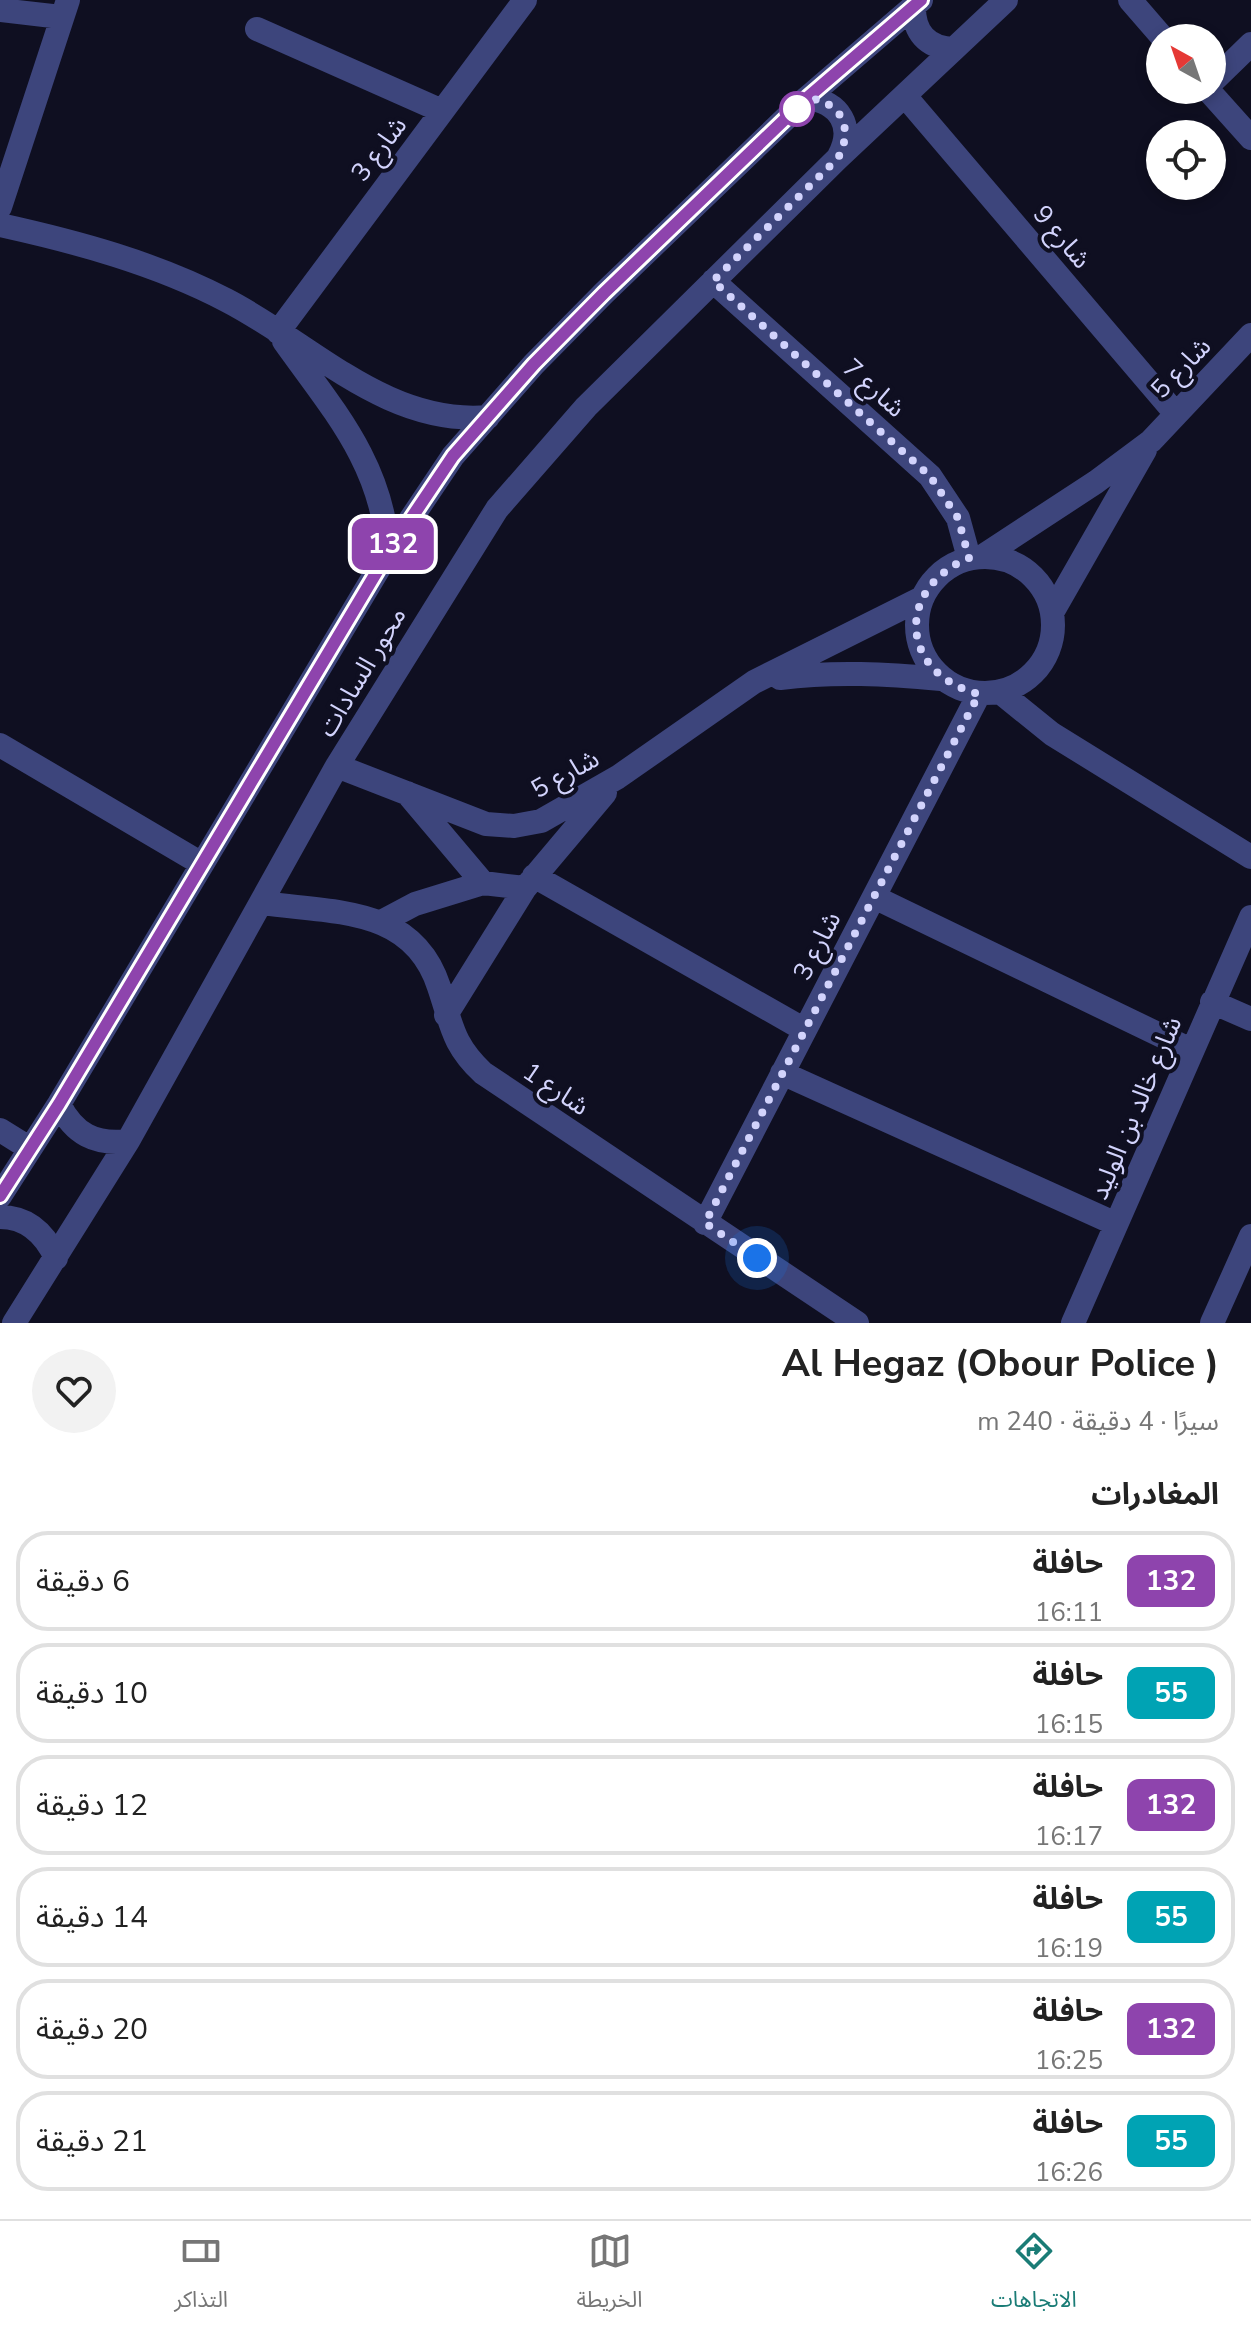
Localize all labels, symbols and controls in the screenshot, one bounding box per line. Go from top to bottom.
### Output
north arrow [1146,24,1226,104]
map controls [1146,24,1226,200]
unlabelled marker [780,92,814,126]
street label: شارع 3 [343,109,416,189]
button: locate [1146,120,1226,200]
street label: شارع 9 [1024,198,1099,277]
street label: شارع 5 [1143,330,1220,407]
street label: شارع 7 [835,351,913,426]
line badge: 132 [347,518,439,570]
text: 132 [368,525,418,563]
street label: محور السادات [309,601,415,743]
street label: شارع 5 [525,741,606,808]
street label: شارع 3 [785,906,850,987]
street label: شارع خالد بن الوليد [1082,1011,1191,1205]
street label: شارع 1 [515,1054,596,1125]
your location [737,1238,777,1278]
text: Al Hegaz (Obour Police ) [782,1338,1219,1389]
button: heart [32,1349,116,1433]
text: سيرًا · 4 دقيقة · 240 m [977,1404,1219,1439]
text: المغادرات [1091,1474,1219,1515]
text: حافلة [1032,1543,1103,1584]
text: 6 دقيقة [36,1561,130,1602]
text: 132 [1146,1562,1196,1600]
text: 16:11 [1035,1595,1103,1630]
text: حافلة [1032,1655,1103,1696]
text: 10 دقيقة [36,1673,148,1714]
text: 55 [1154,1674,1188,1712]
text: 16:15 [1035,1707,1103,1742]
text: حافلة [1032,1767,1103,1808]
text: 12 دقيقة [36,1785,148,1826]
text: 132 [1146,1786,1196,1824]
text: 16:17 [1035,1819,1103,1854]
text: حافلة [1032,1879,1103,1920]
text: 14 دقيقة [36,1897,148,1938]
text: 55 [1154,1898,1188,1936]
text: 16:19 [1035,1931,1103,1966]
text: حافلة [1032,1991,1103,2032]
text: 20 دقيقة [36,2009,148,2050]
text: 132 [1146,2010,1196,2048]
text: 16:25 [1035,2043,1103,2078]
text: حافلة [1032,2103,1103,2144]
text: 21 دقيقة [36,2121,148,2162]
text: 55 [1154,2122,1188,2160]
text: 16:26 [1035,2155,1103,2190]
tab: التذاكر [174,2229,228,2323]
tab: الخريطة [577,2229,642,2323]
tab: الاتجاهات [991,2229,1077,2323]

